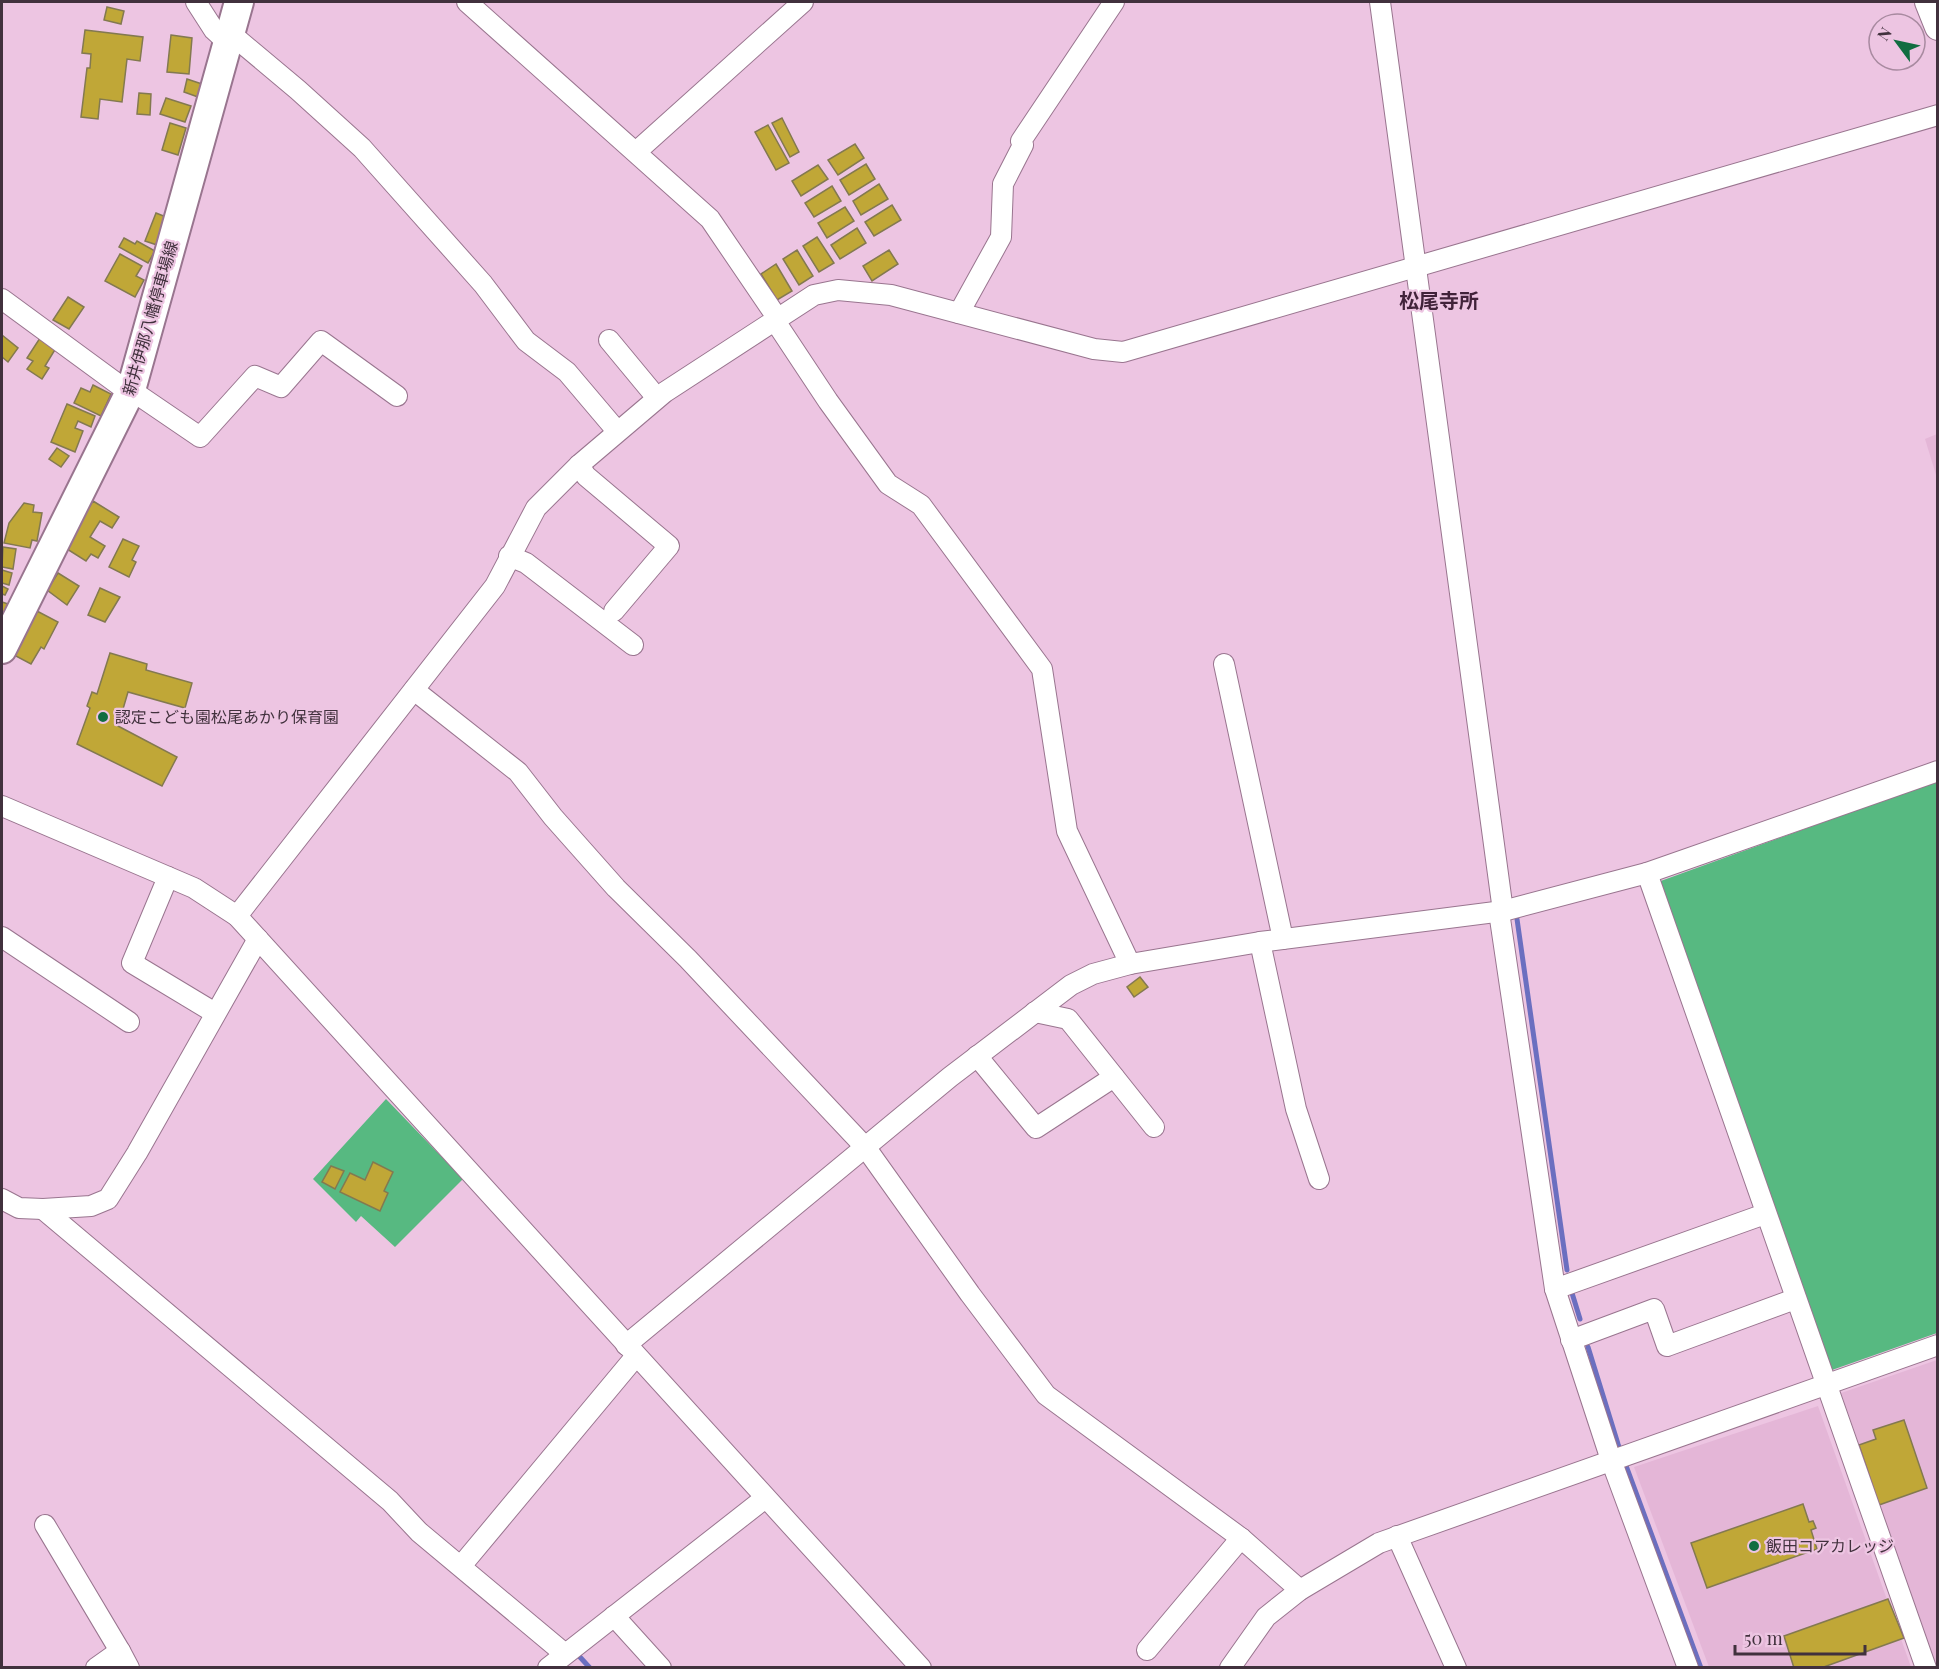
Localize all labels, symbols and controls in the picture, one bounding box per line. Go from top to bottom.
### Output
north arrow [1867,12,1927,72]
text: N [1872,23,1896,44]
street label: 新井伊那八幡停車場線 [117,238,182,398]
district label: 松尾寺所 [1399,286,1479,313]
place label: 認定こども園松尾あかり保育園 [115,706,339,727]
marker: 認定こども園松尾あかり保育園 [96,710,110,724]
place label: 飯田コアカレッジ [1766,1535,1894,1556]
marker: 飯田コアカレッジ [1747,1539,1761,1553]
scale bar [1735,1618,1866,1656]
text: 50 m [1744,1626,1783,1650]

